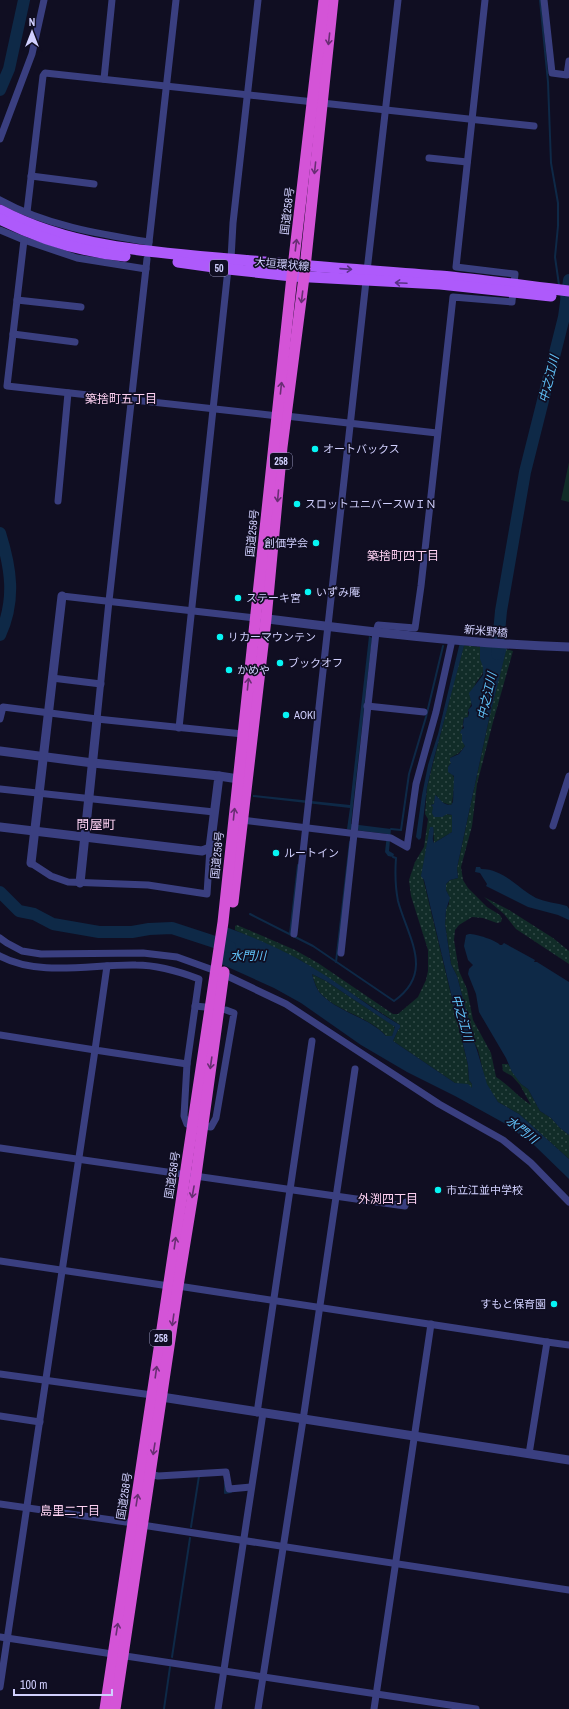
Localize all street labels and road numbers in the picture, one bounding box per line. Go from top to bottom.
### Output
street label: 国道258号 [277,186,297,236]
street label: 大垣環状線 [254,255,310,273]
road number: 50 [210,260,228,276]
road number: 258 [270,453,292,469]
street label: 国道258号 [243,508,261,558]
street label: 新米野橋 [463,622,509,640]
street label: 国道258号 [208,830,226,880]
street label: 国道258号 [161,1150,183,1200]
road number: 258 [150,1330,172,1346]
street label: 国道258号 [113,1471,135,1521]

